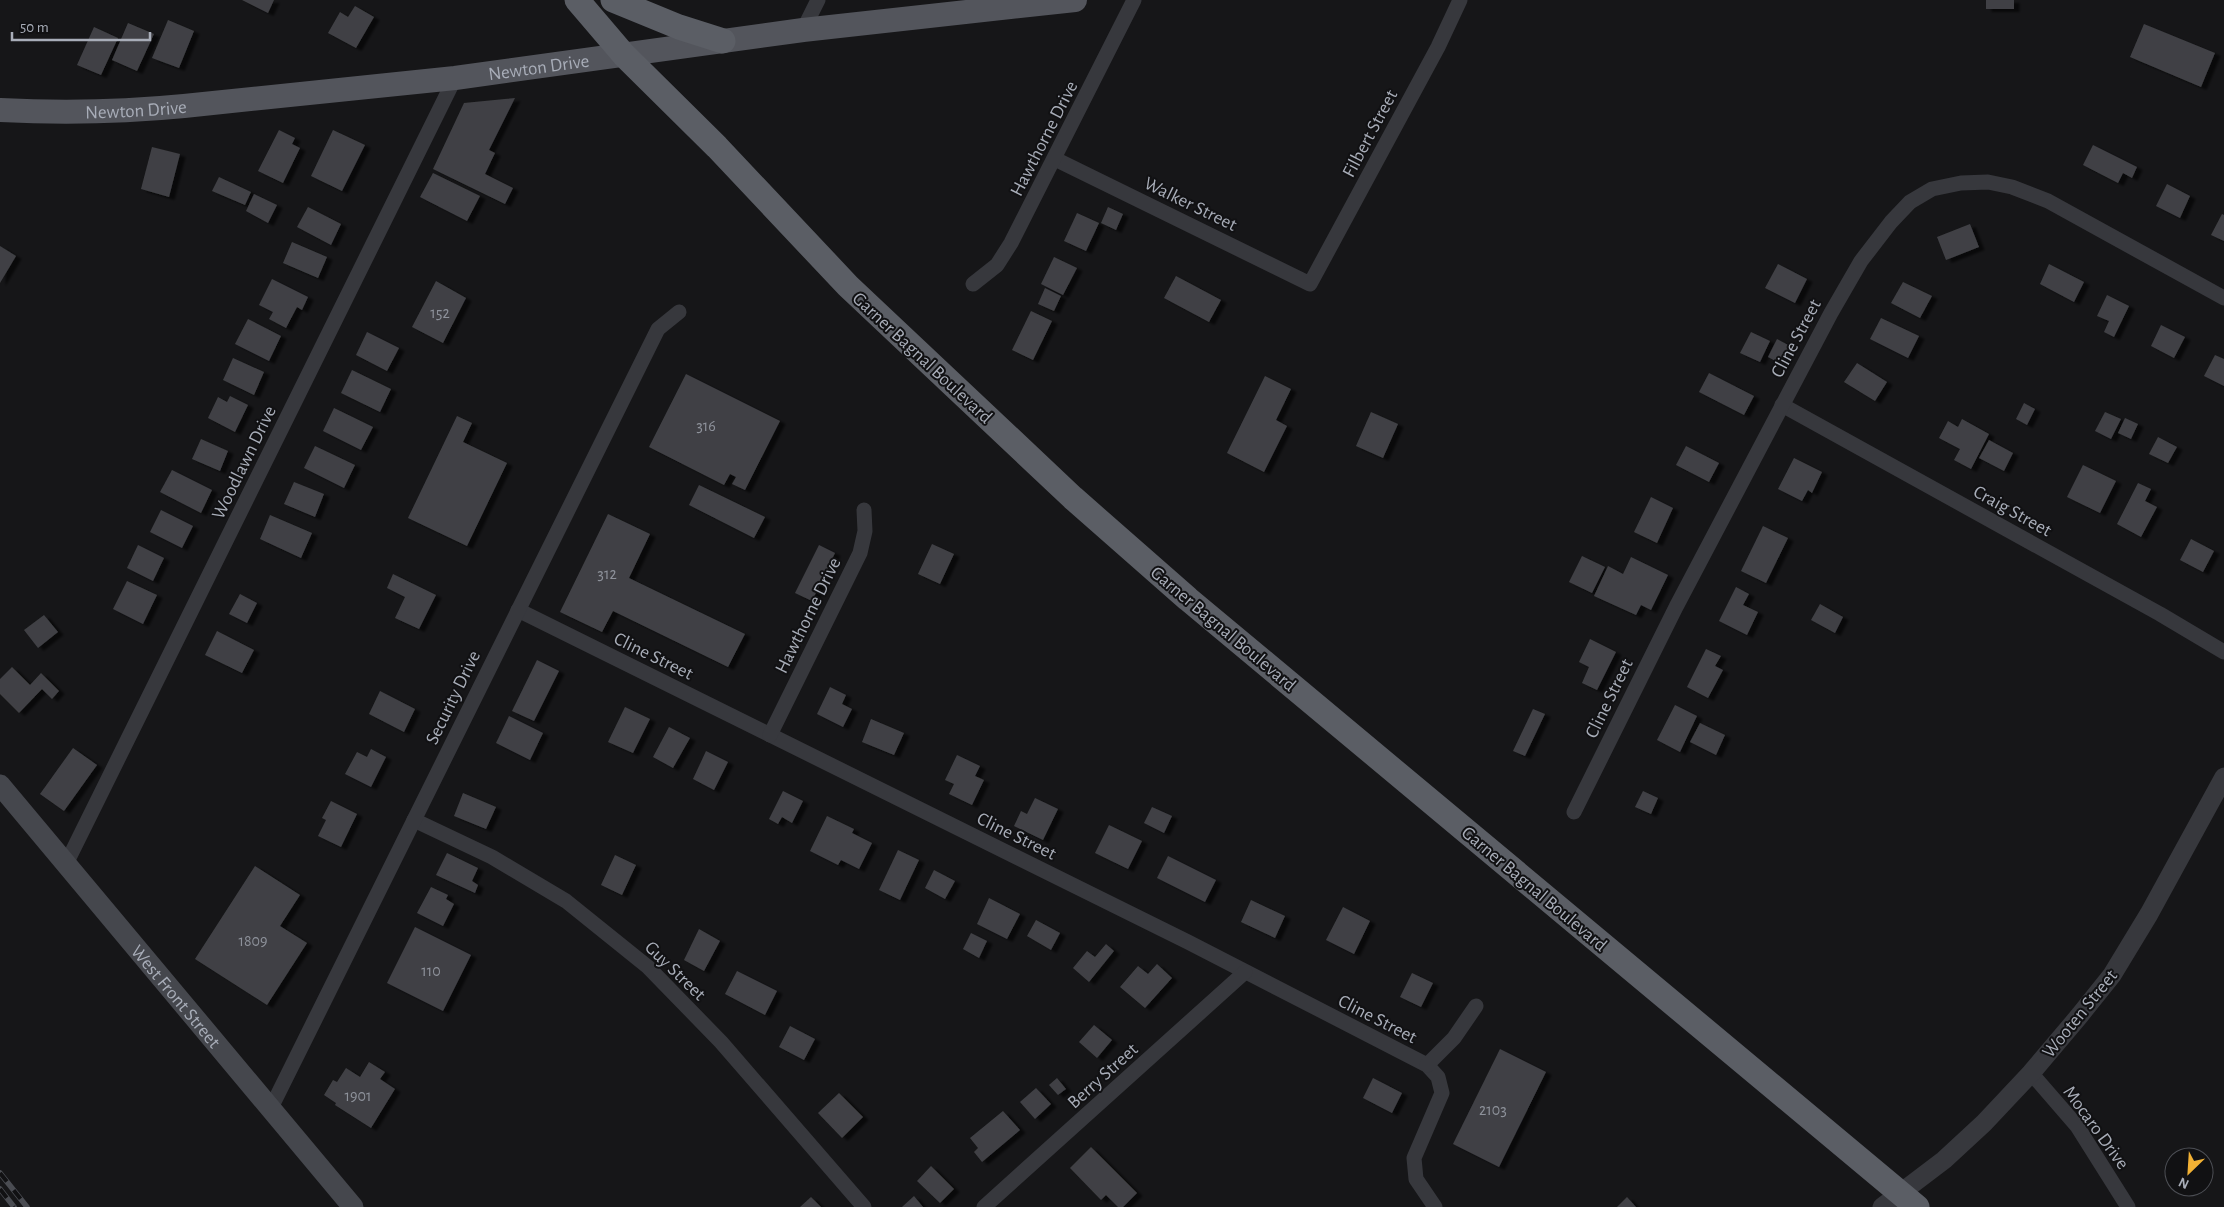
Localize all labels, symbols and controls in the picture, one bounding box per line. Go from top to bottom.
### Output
scale bar [12,10,150,42]
text: 50 m [20,20,49,35]
street label: Newton Drive [487,52,590,84]
street label: Hawthorne Drive [1007,78,1081,199]
street label: Filbert Street [1339,87,1401,181]
street label: Newton Drive [85,98,188,123]
street label: Walker Street [1141,174,1240,235]
street label: Garner Bagnal Boulevard [849,289,996,428]
street label: Cline Street [1768,296,1825,381]
house number: 152 [430,305,450,321]
street label: Woodlawn Drive [209,403,280,522]
house number: 316 [696,418,716,434]
street label: Craig Street [1970,482,2054,540]
street label: Hawthorne Drive [772,555,845,677]
street label: Garner Bagnal Boulevard [1147,563,1299,695]
house number: 312 [597,566,617,582]
street label: Cline Street [611,629,696,684]
street label: Security Drive [423,648,484,748]
street label: Cline Street [1582,656,1637,741]
street label: Cline Street [974,809,1059,864]
street label: Garner Bagnal Boulevard [1458,823,1610,955]
house number: 1809 [238,933,268,949]
street label: Guy Street [641,938,709,1004]
street label: West Front Street [127,942,224,1052]
house number: 110 [421,963,441,979]
street label: Wooten Street [2039,966,2121,1062]
street label: Cline Street [1335,991,1420,1047]
street label: Berry Street [1064,1040,1142,1112]
street label: Mocaro Drive [2059,1083,2132,1173]
house number: 1901 [345,1088,371,1104]
house number: 2103 [1479,1102,1507,1118]
north arrow [2164,1147,2214,1197]
text: N [2177,1174,2191,1191]

